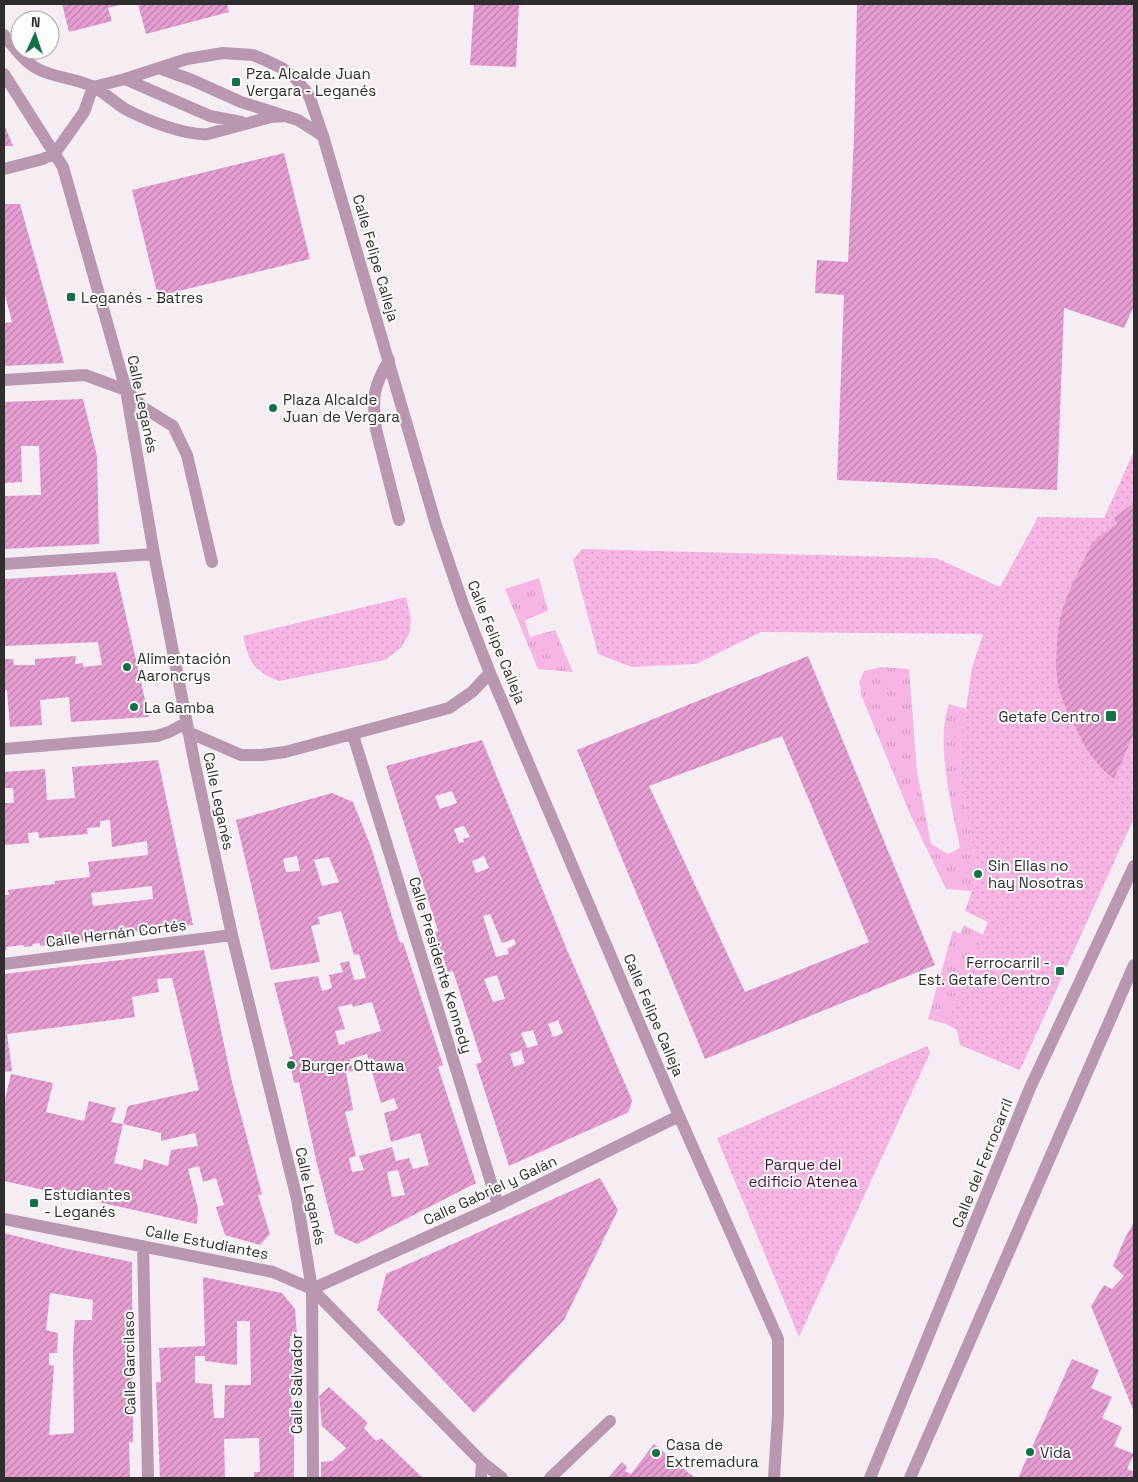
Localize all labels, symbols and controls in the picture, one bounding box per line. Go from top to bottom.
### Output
north arrow [10,10,60,60]
text: N [31,13,41,31]
place label: Pza. Alcalde Juan Vergara - Leganés [246,64,376,100]
marker: Pza. Alcalde Juan Vergara - Leganés [230,76,242,88]
street label: Calle Felipe Calleja [349,192,403,324]
place label: Leganés - Batres [81,288,203,307]
marker: Leganés - Batres [65,291,77,303]
street label: Calle Leganés [123,353,163,455]
place label: Plaza Alcalde Juan de Vergara [283,390,400,426]
marker: Plaza Alcalde Juan de Vergara [267,402,279,414]
street label: Calle Felipe Calleja [464,577,531,707]
place label: Alimentación Aaroncrys [137,649,231,685]
marker: Alimentación Aaroncrys [121,661,133,673]
place label: La Gamba [144,698,215,717]
marker: La Gamba [128,701,140,713]
place label: Getafe Centro [998,707,1100,726]
marker: Getafe Centro [1104,709,1118,723]
street label: Calle Leganés [199,750,239,852]
place label: Sin Ellas no hay Nosotras [988,856,1084,892]
marker: Sin Ellas no hay Nosotras [972,868,984,880]
street label: Calle Presidente Kennedy [405,874,477,1056]
street label: Calle Hernán Cortés [45,915,187,951]
street label: Calle Felipe Calleja [620,951,689,1080]
place label: Ferrocarril - Est. Getafe Centro [918,953,1050,989]
marker: Ferrocarril - Est. Getafe Centro [1054,965,1066,977]
place label: Burger Ottawa [301,1056,405,1075]
marker: Burger Ottawa [285,1059,297,1071]
street label: Calle del Ferrocarril [947,1096,1017,1230]
street label: Calle Leganés [291,1145,331,1247]
street label: Calle Gabriel y Galán [420,1151,560,1229]
park label: Parque del edificio Atenea [748,1155,858,1191]
place label: Estudiantes - Leganés [44,1185,131,1221]
marker: Estudiantes - Leganés [28,1197,40,1209]
street label: Calle Estudiantes [144,1221,270,1263]
street label: Calle Garcilaso [119,1311,139,1415]
street label: Calle Salvador [287,1333,306,1434]
place label: Casa de Extremadura [666,1435,759,1471]
place label: Vida [1040,1443,1072,1462]
marker: Vida [1024,1446,1036,1458]
marker: Casa de Extremadura [650,1447,662,1459]

